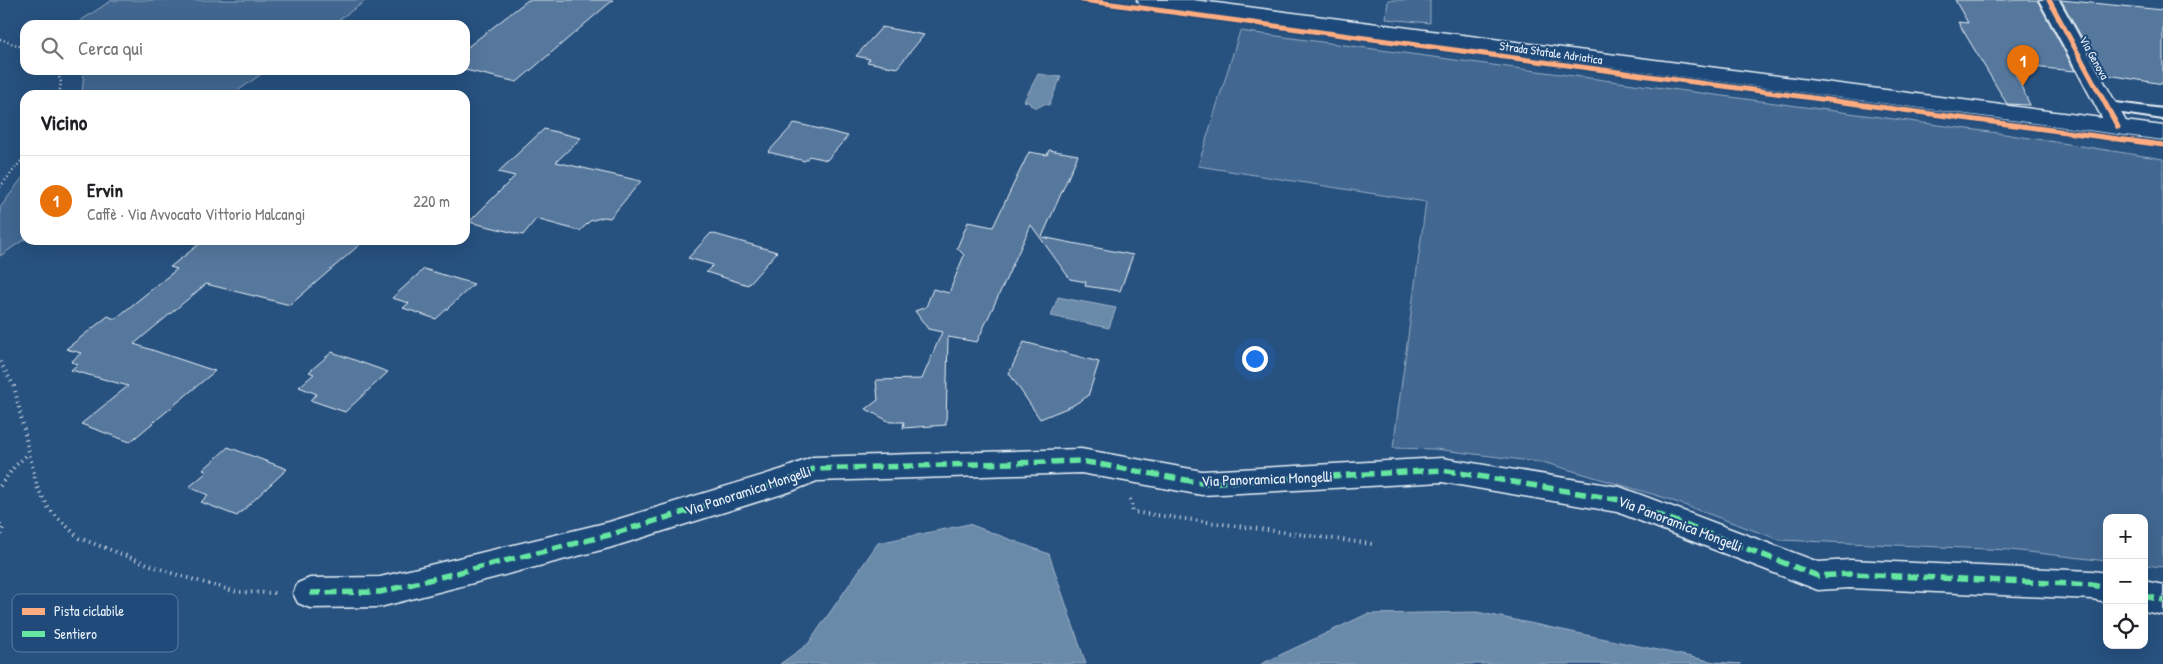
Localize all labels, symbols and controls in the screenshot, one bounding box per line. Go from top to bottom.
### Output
search box [20,20,470,75]
street label: Via Genova [2076,33,2113,83]
icon: search [38,34,66,62]
text: Cerca qui [78,35,143,61]
street label: Strada Statale Adriatica [1499,37,1604,68]
pin: 1 [2007,45,2039,86]
text: Vicino [40,108,87,137]
text: Ervin [87,177,123,203]
text: 1 [53,190,59,212]
text: 220 m [413,190,450,212]
text: Caffè · Via Avvocato Vittorio Malcangi [87,203,305,225]
your location [1242,346,1268,372]
street label: Via Panoramica Mongelli [682,460,814,521]
street label: Via Panoramica Mongelli [1201,466,1333,491]
street label: Via Panoramica Mongelli [1615,490,1745,557]
map controls [2103,514,2148,649]
button: + [2103,514,2148,559]
button: − [2103,559,2148,604]
legend [12,594,178,652]
text: Pista ciclabile [54,601,125,620]
button: locate [2103,604,2148,649]
text: Sentiero [54,624,97,643]

